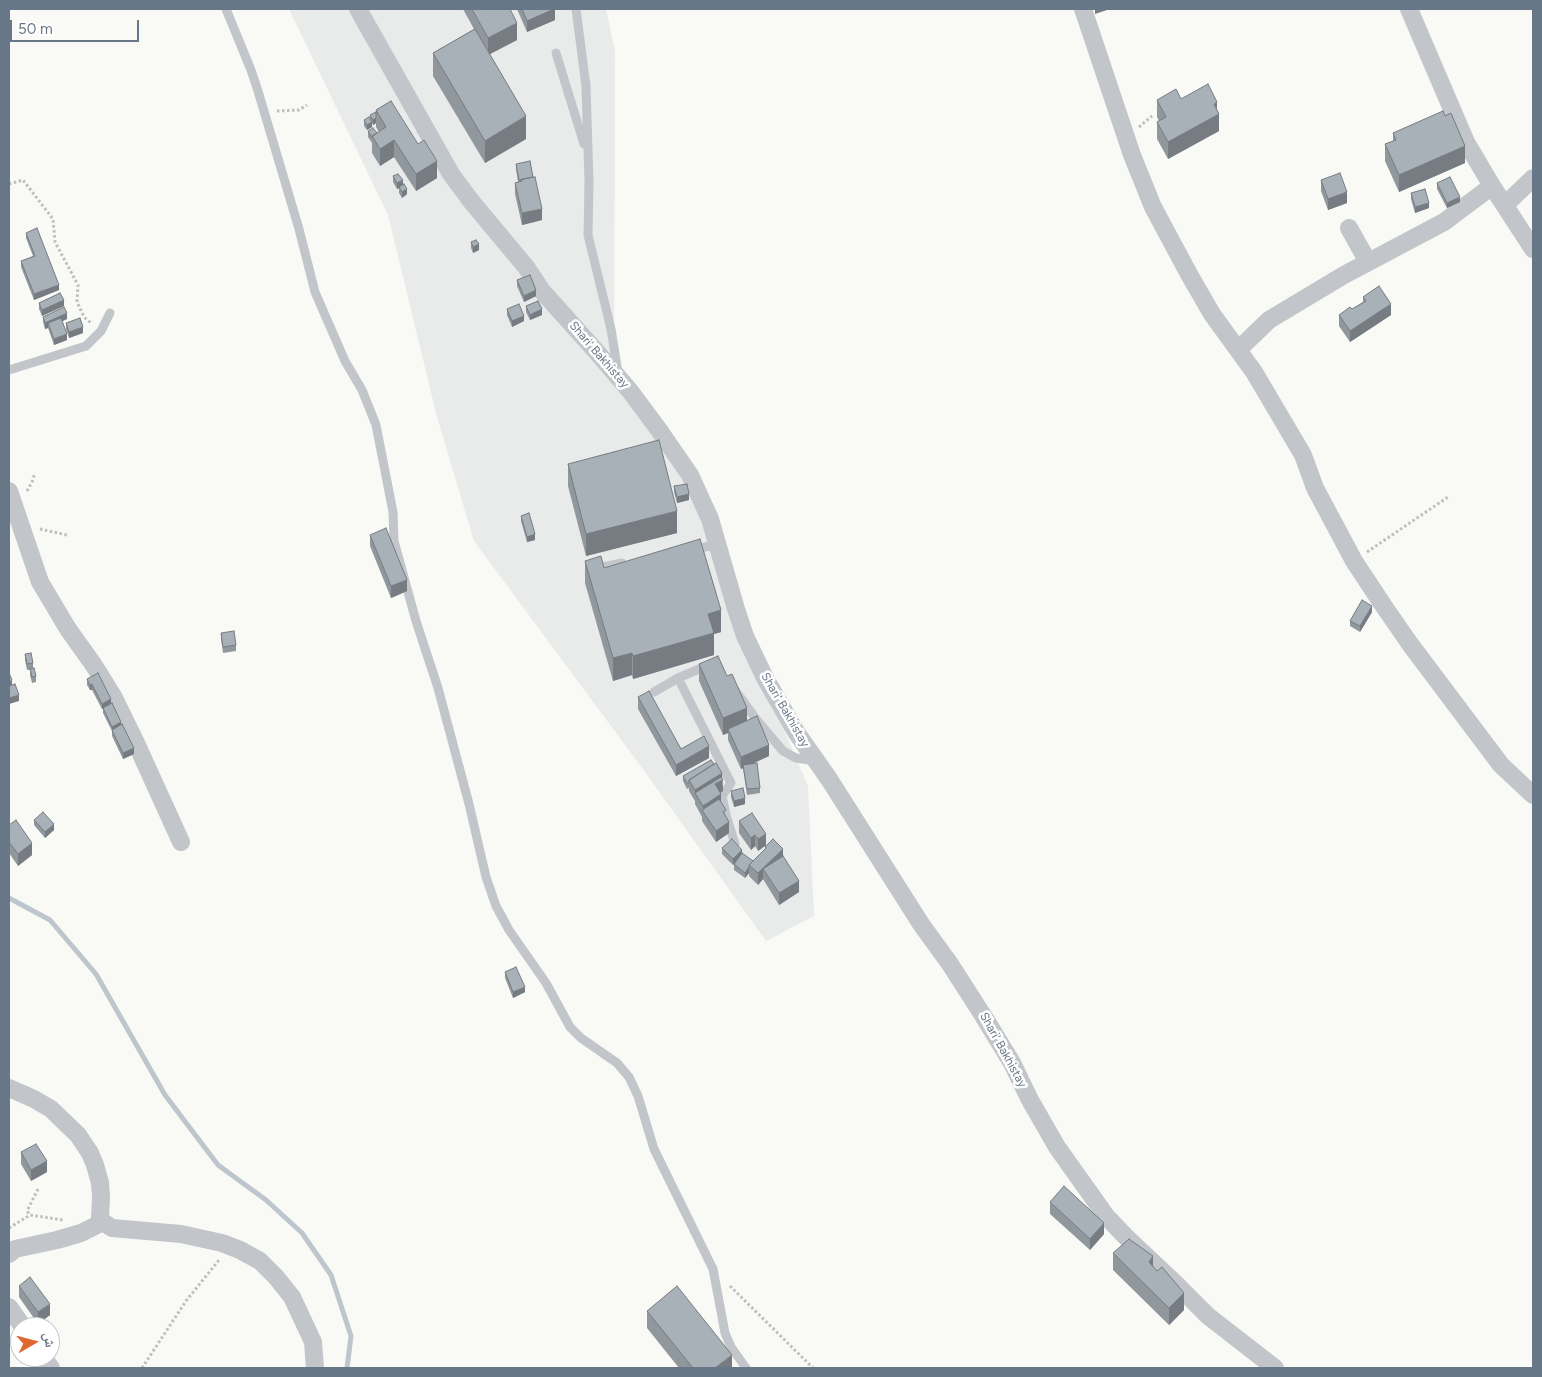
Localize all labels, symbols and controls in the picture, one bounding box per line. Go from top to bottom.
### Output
scale bar [12,10,141,42]
text: 50 m [18,20,53,38]
street label: Shari' Bakhistay [566,319,632,391]
street label: Shari' Bakhistay [758,670,812,750]
street label: Shari' Bakhistay [976,1010,1030,1090]
north arrow [10,1317,60,1367]
text: ش [40,1331,59,1349]

